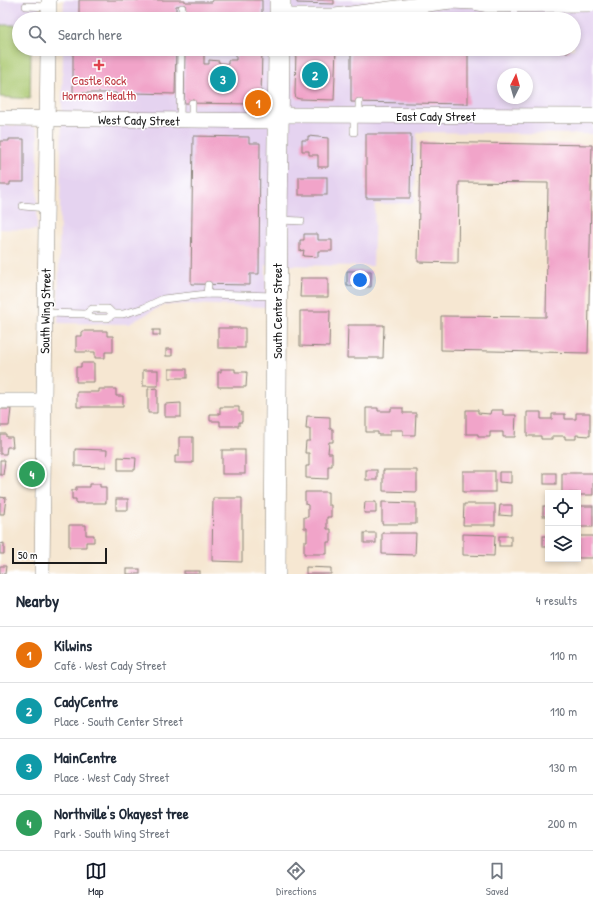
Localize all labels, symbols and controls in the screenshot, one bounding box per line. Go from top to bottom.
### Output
search box [12,12,581,56]
icon: search [26,23,48,45]
text: Search here [58,24,122,45]
marker: Castle Rock Hormone Health [93,59,105,71]
pin: 2 [302,60,328,90]
pin: 3 [210,64,236,94]
north arrow [497,68,533,104]
place label: Castle Rock Hormone Health [62,71,137,104]
pin: 1 [245,88,271,118]
street label: East Cady Street [396,107,476,125]
street label: West Cady Street [98,110,181,130]
street label: South Center Street [268,263,286,359]
street label: South Wing Street [35,268,55,354]
your location [350,270,370,290]
pin: 4 [19,459,45,489]
map controls [545,490,581,562]
button: locate [545,490,581,526]
button: layers [545,526,581,562]
scale bar [12,546,107,565]
text: 50 m [18,548,38,562]
text: Nearby [16,589,59,612]
text: 4 results [536,591,577,609]
text: Kilwins [54,635,92,656]
text: 1 [27,646,31,664]
text: 110 m [550,646,577,664]
text: Café · West Cady Street [54,656,166,674]
text: CadyCentre [54,691,118,712]
text: 2 [26,702,32,720]
text: 110 m [550,702,577,720]
text: Place · South Center Street [54,712,183,730]
text: MainCentre [54,747,117,768]
text: 3 [26,758,32,776]
text: 130 m [549,758,577,776]
text: Place · West Cady Street [54,768,169,786]
text: Northville's Okayest tree [54,803,189,824]
text: 4 [27,814,31,832]
text: 200 m [547,814,577,832]
text: Park · South Wing Street [54,824,170,842]
tab: Map [85,860,107,898]
tab: Directions [276,860,317,898]
tab: Saved [486,860,508,898]

